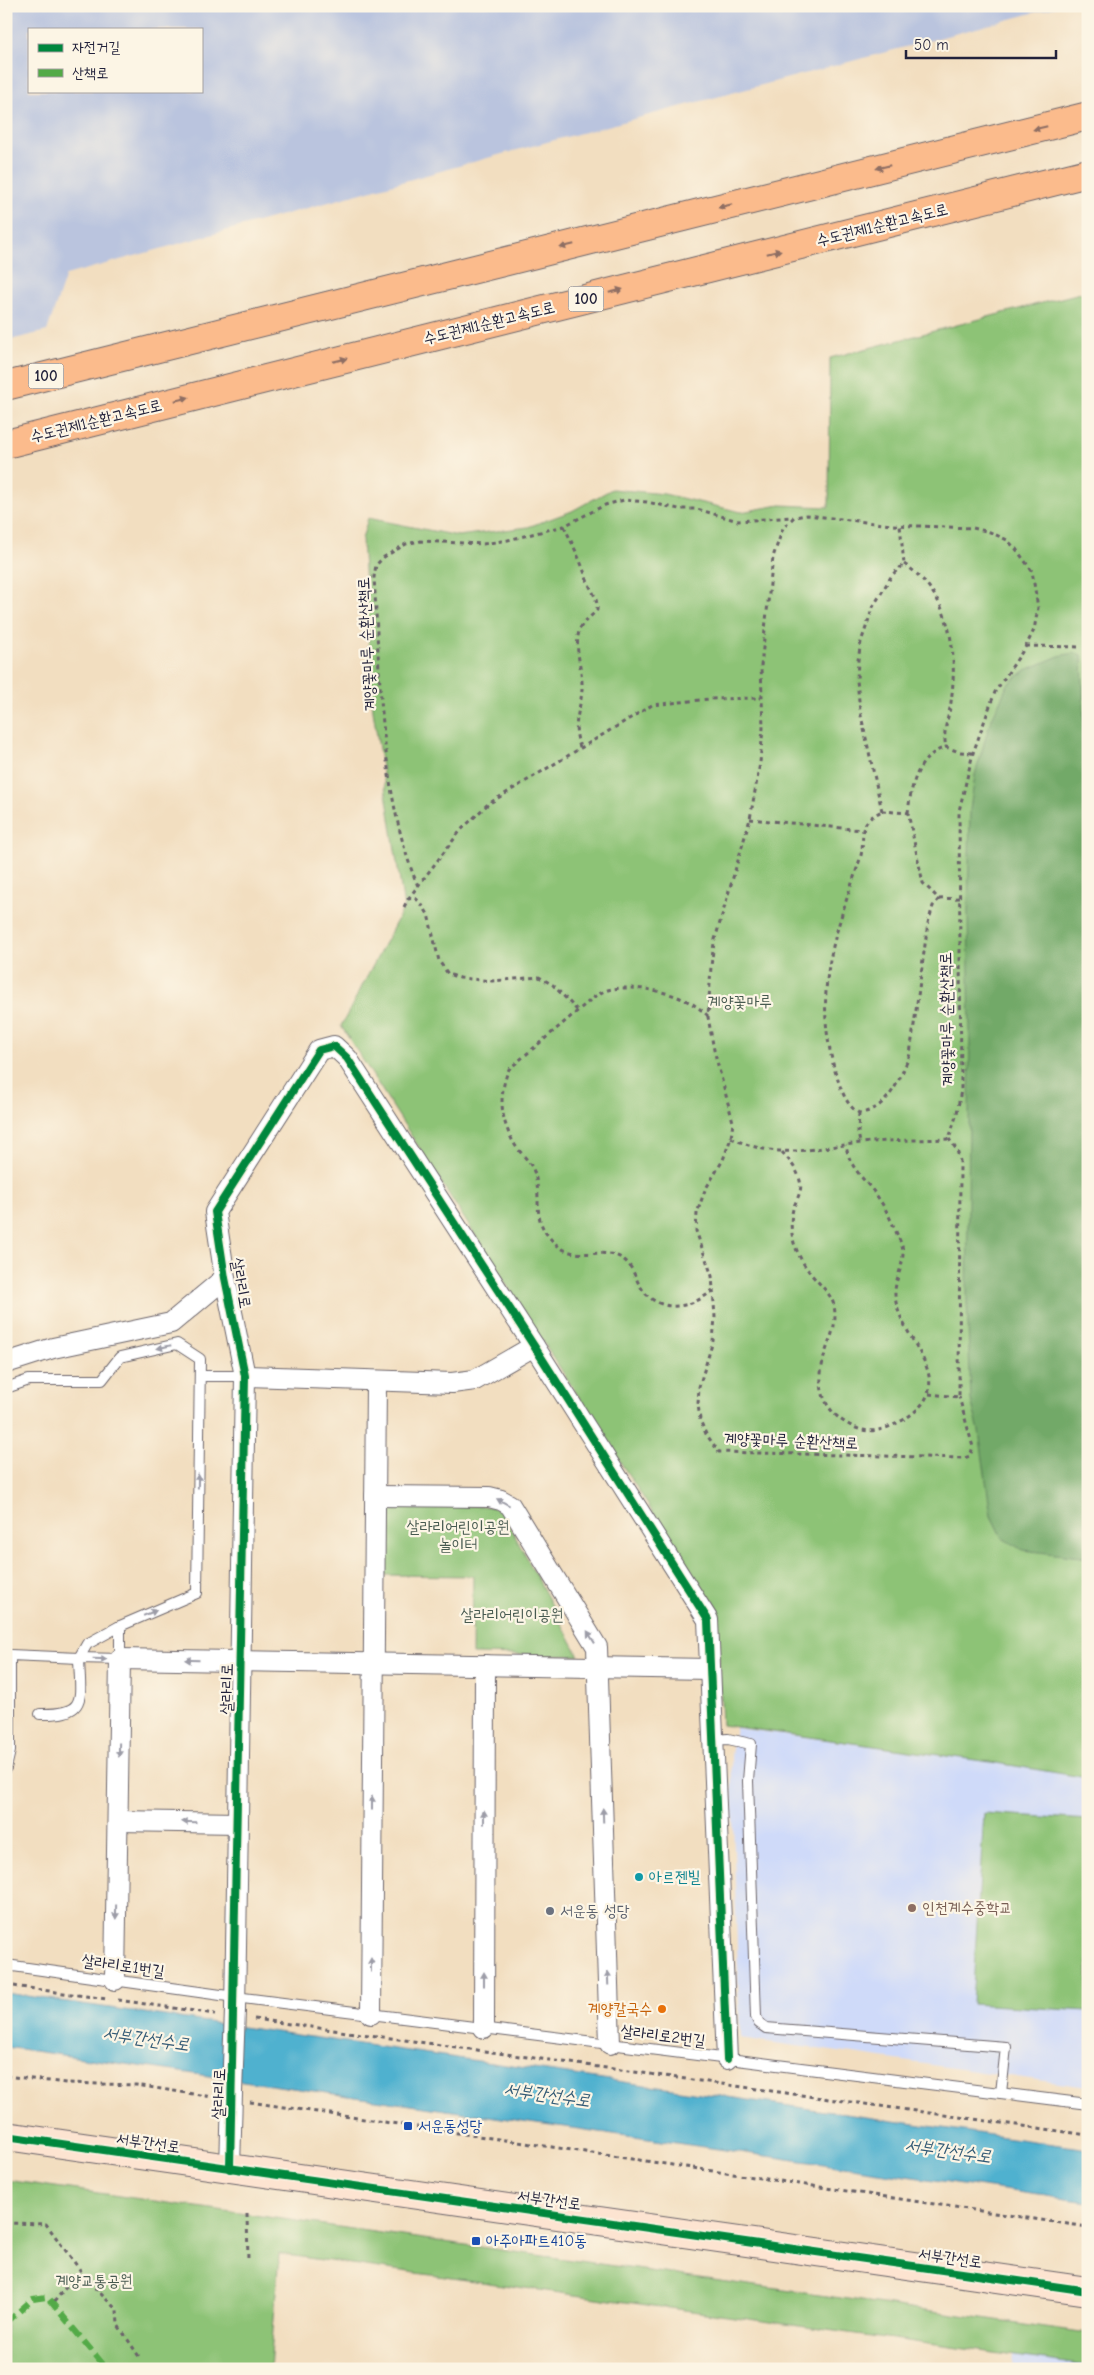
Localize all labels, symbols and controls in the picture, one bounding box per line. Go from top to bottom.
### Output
legend [28,28,202,92]
scale bar [906,28,1056,60]
text: 50 m [914,36,949,54]
text: 자전거길 [72,38,120,56]
text: 산책로 [72,64,108,82]
one-way arrow [1033,124,1048,132]
one-way arrow [875,163,890,171]
street label: 수도권제1순환고속도로 [814,200,950,250]
one-way arrow [718,203,733,211]
one-way arrow [560,242,575,250]
one-way arrow [766,248,781,256]
road number: 100 [568,286,604,312]
one-way arrow [609,287,624,295]
street label: 수도권제1순환고속도로 [421,298,557,348]
one-way arrow [332,356,347,364]
road number: 100 [28,364,64,388]
one-way arrow [175,395,190,403]
street label: 수도권제1순환고속도로 [28,396,164,446]
street label: 계양꽃마루 순환산책로 [355,577,379,711]
street label: 계양꽃마루 순환산책로 [937,952,957,1086]
park label: 계양꽃마루 [708,993,772,1011]
street label: 살라리로 [228,1256,254,1310]
one-way arrow [157,1343,172,1351]
street label: 계양꽃마루 순환산책로 [724,1430,858,1452]
one-way arrow [194,1473,202,1489]
one-way arrow [495,1498,510,1506]
park label: 살라리어린이공원 놀이터 [407,1518,510,1554]
park label: 살라리어린이공원 [461,1606,564,1624]
one-way arrow [143,1609,157,1617]
one-way arrow [586,1631,596,1644]
one-way arrow [92,1655,108,1663]
one-way arrow [184,1656,200,1664]
street label: 살라리로 [218,1663,236,1715]
one-way arrow [115,1742,123,1758]
one-way arrow [368,1794,376,1810]
one-way arrow [598,1807,606,1823]
one-way arrow [480,1809,488,1825]
one-way arrow [181,1818,197,1826]
place label: 아르젠빌 [649,1868,701,1886]
marker: 아르젠빌 [633,1871,645,1883]
place label: 인천계수중학교 [922,1899,1012,1917]
place label: 서운동 성당 [560,1902,630,1920]
marker: 인천계수중학교 [906,1902,918,1914]
one-way arrow [112,1904,120,1920]
marker: 서운동 성당 [544,1905,556,1917]
street label: 살라리로1번길 [80,1951,166,1981]
one-way arrow [367,1957,375,1973]
one-way arrow [604,1970,612,1986]
one-way arrow [480,1971,488,1987]
place label: 계양칼국수 [588,2000,652,2018]
marker: 계양칼국수 [656,2003,668,2015]
street label: 살라리로2번길 [619,2022,707,2050]
water label: 서부간선수로 [102,2023,190,2055]
street label: 살라리로 [209,2068,229,2120]
water label: 서부간선수로 [503,2079,591,2111]
place label: 서운동성당 [418,2117,483,2135]
marker: 서운동성당 [402,2120,414,2132]
street label: 서부간선로 [115,2130,181,2156]
water label: 서부간선수로 [904,2135,992,2167]
street label: 서부간선로 [516,2187,582,2213]
place label: 아주아파트410동 [486,2232,587,2250]
marker: 아주아파트410동 [470,2235,482,2247]
street label: 서부간선로 [917,2245,983,2271]
park label: 계양교통공원 [55,2272,133,2290]

